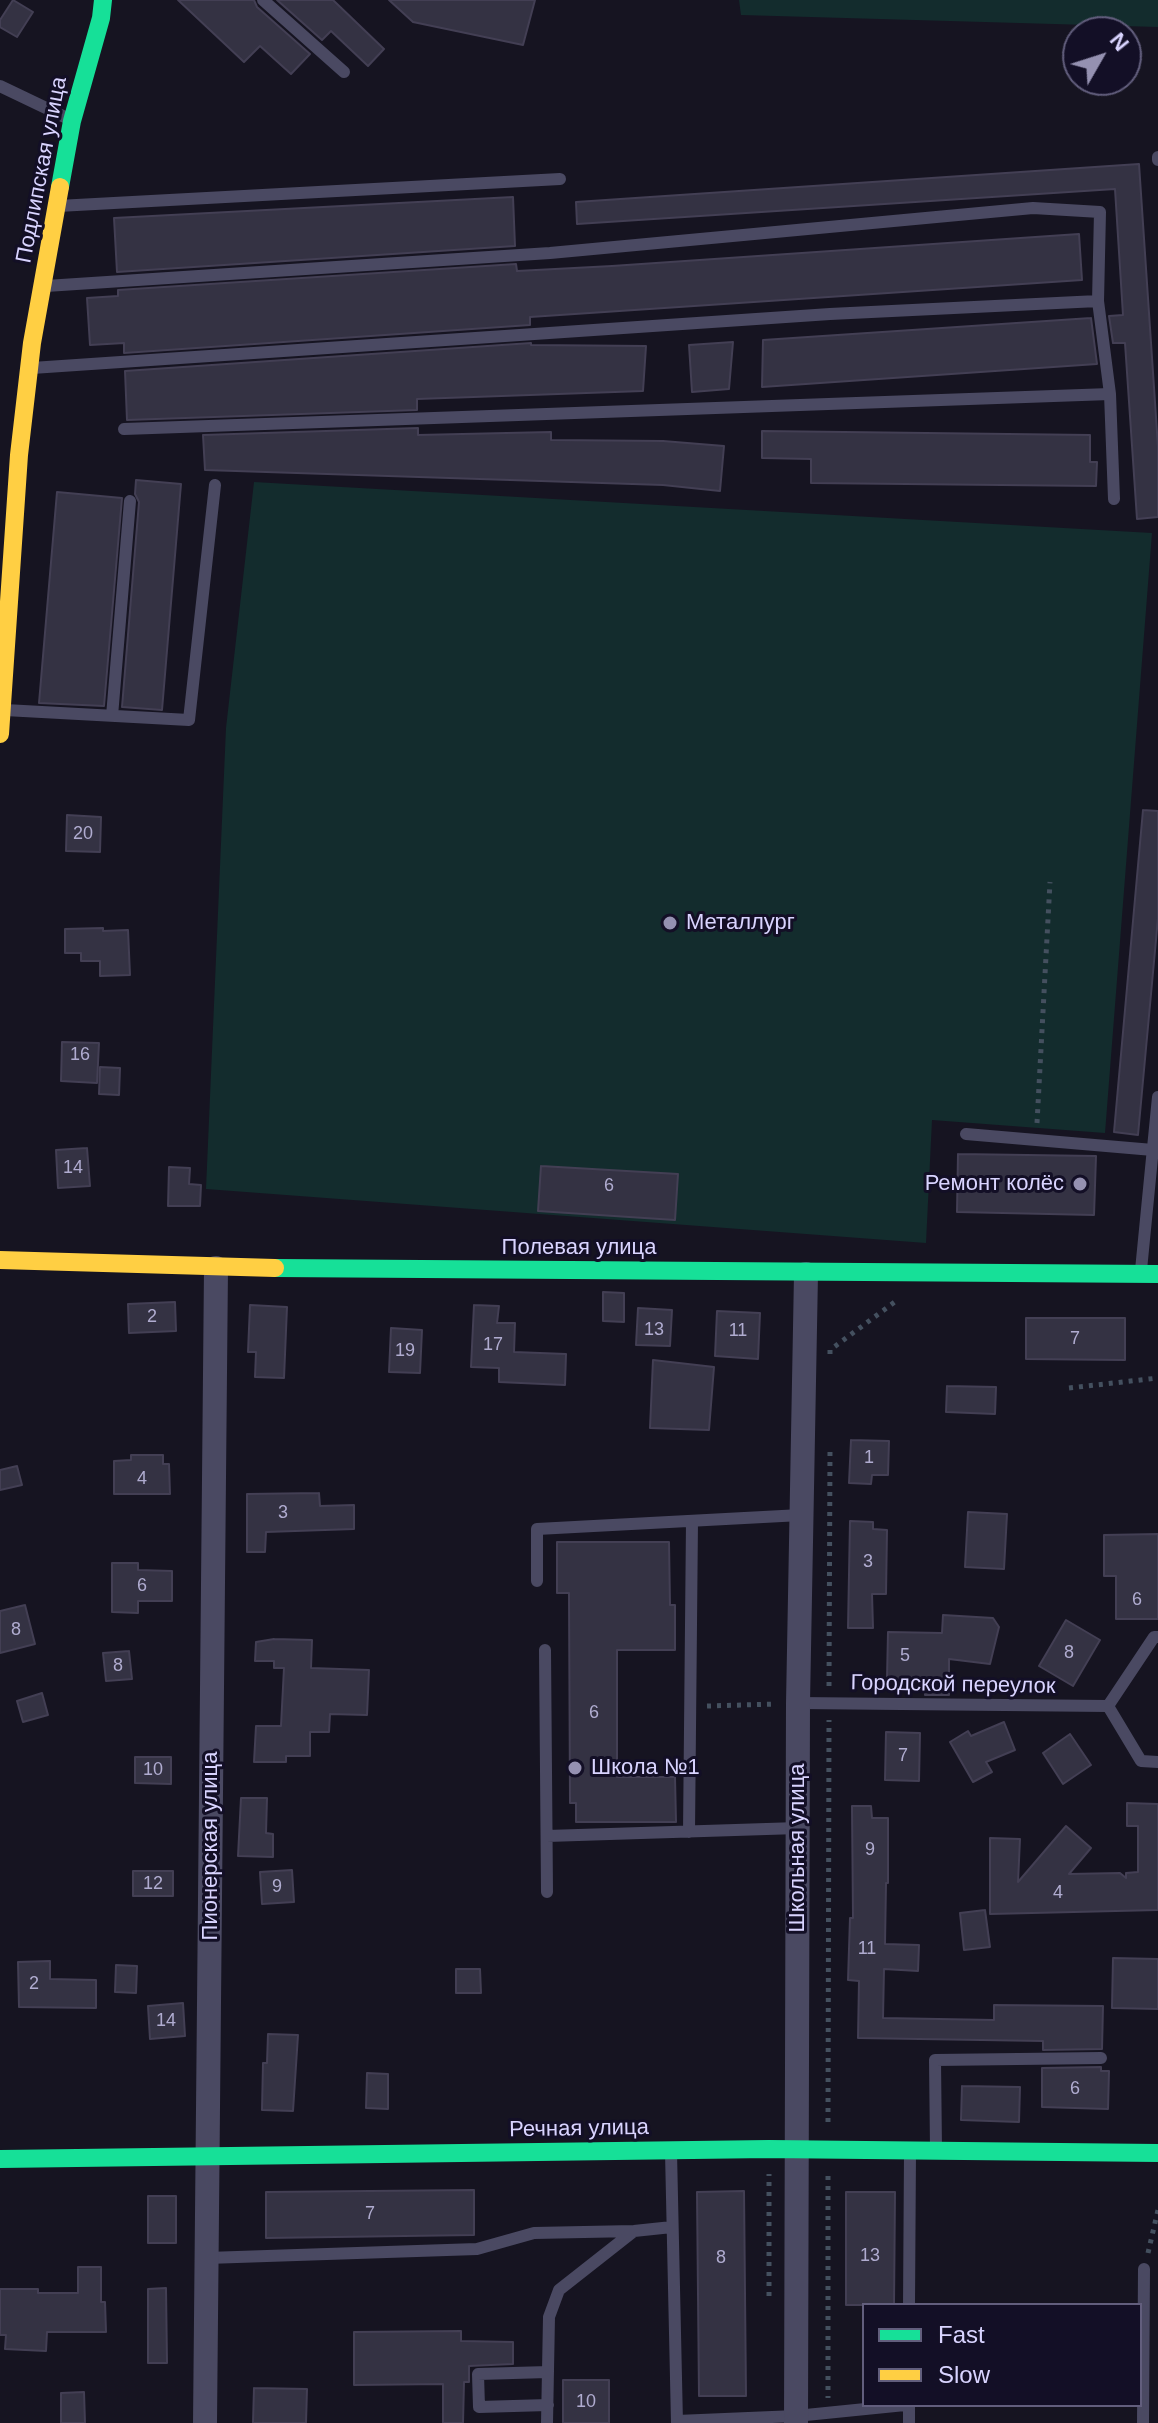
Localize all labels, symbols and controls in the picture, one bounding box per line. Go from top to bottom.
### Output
north arrow [1062,16,1142,96]
text: N [1105,28,1134,56]
street label: Подлипская улица [11,75,73,265]
house number: 20 [73,823,93,845]
place label: Металлург [686,910,795,936]
marker: Металлург [661,914,679,932]
house number: 16 [70,1044,90,1066]
house number: 14 [63,1157,83,1179]
place label: Ремонт колёс [925,1171,1064,1197]
house number: 6 [604,1175,614,1197]
marker: Ремонт колёс [1071,1175,1089,1193]
street label: Полевая улица [502,1235,656,1261]
house number: 2 [147,1306,157,1328]
house number: 13 [644,1319,664,1341]
house number: 11 [729,1320,747,1342]
house number: 7 [1070,1328,1080,1350]
house number: 17 [483,1334,503,1356]
house number: 19 [395,1340,415,1362]
house number: 1 [864,1447,874,1469]
house number: 4 [137,1468,147,1490]
house number: 3 [278,1502,288,1524]
house number: 3 [863,1551,873,1573]
house number: 6 [137,1575,147,1597]
house number: 6 [1132,1589,1142,1611]
house number: 8 [11,1619,21,1641]
house number: 8 [1064,1642,1074,1664]
house number: 5 [900,1645,910,1667]
house number: 8 [113,1655,123,1677]
street label: Городской переулок [850,1670,1056,1700]
house number: 6 [589,1702,599,1724]
house number: 7 [898,1745,908,1767]
street label: Пионерская улица [198,1752,224,1940]
place label: Школа №1 [591,1755,700,1781]
house number: 10 [143,1759,163,1781]
marker: Школа №1 [566,1759,584,1777]
street label: Школьная улица [785,1764,811,1932]
house number: 9 [865,1839,875,1861]
house number: 12 [143,1873,163,1895]
house number: 9 [272,1876,282,1898]
house number: 4 [1053,1882,1063,1904]
house number: 11 [858,1938,876,1960]
house number: 2 [29,1973,39,1995]
house number: 14 [156,2010,176,2032]
house number: 6 [1070,2078,1080,2100]
street label: Речная улица [509,2115,649,2143]
house number: 7 [365,2203,375,2225]
house number: 13 [860,2245,880,2267]
house number: 8 [716,2247,726,2269]
legend [862,2303,1142,2407]
text: Fast [938,2321,985,2348]
text: Slow [938,2361,990,2388]
house number: 10 [576,2391,596,2413]

